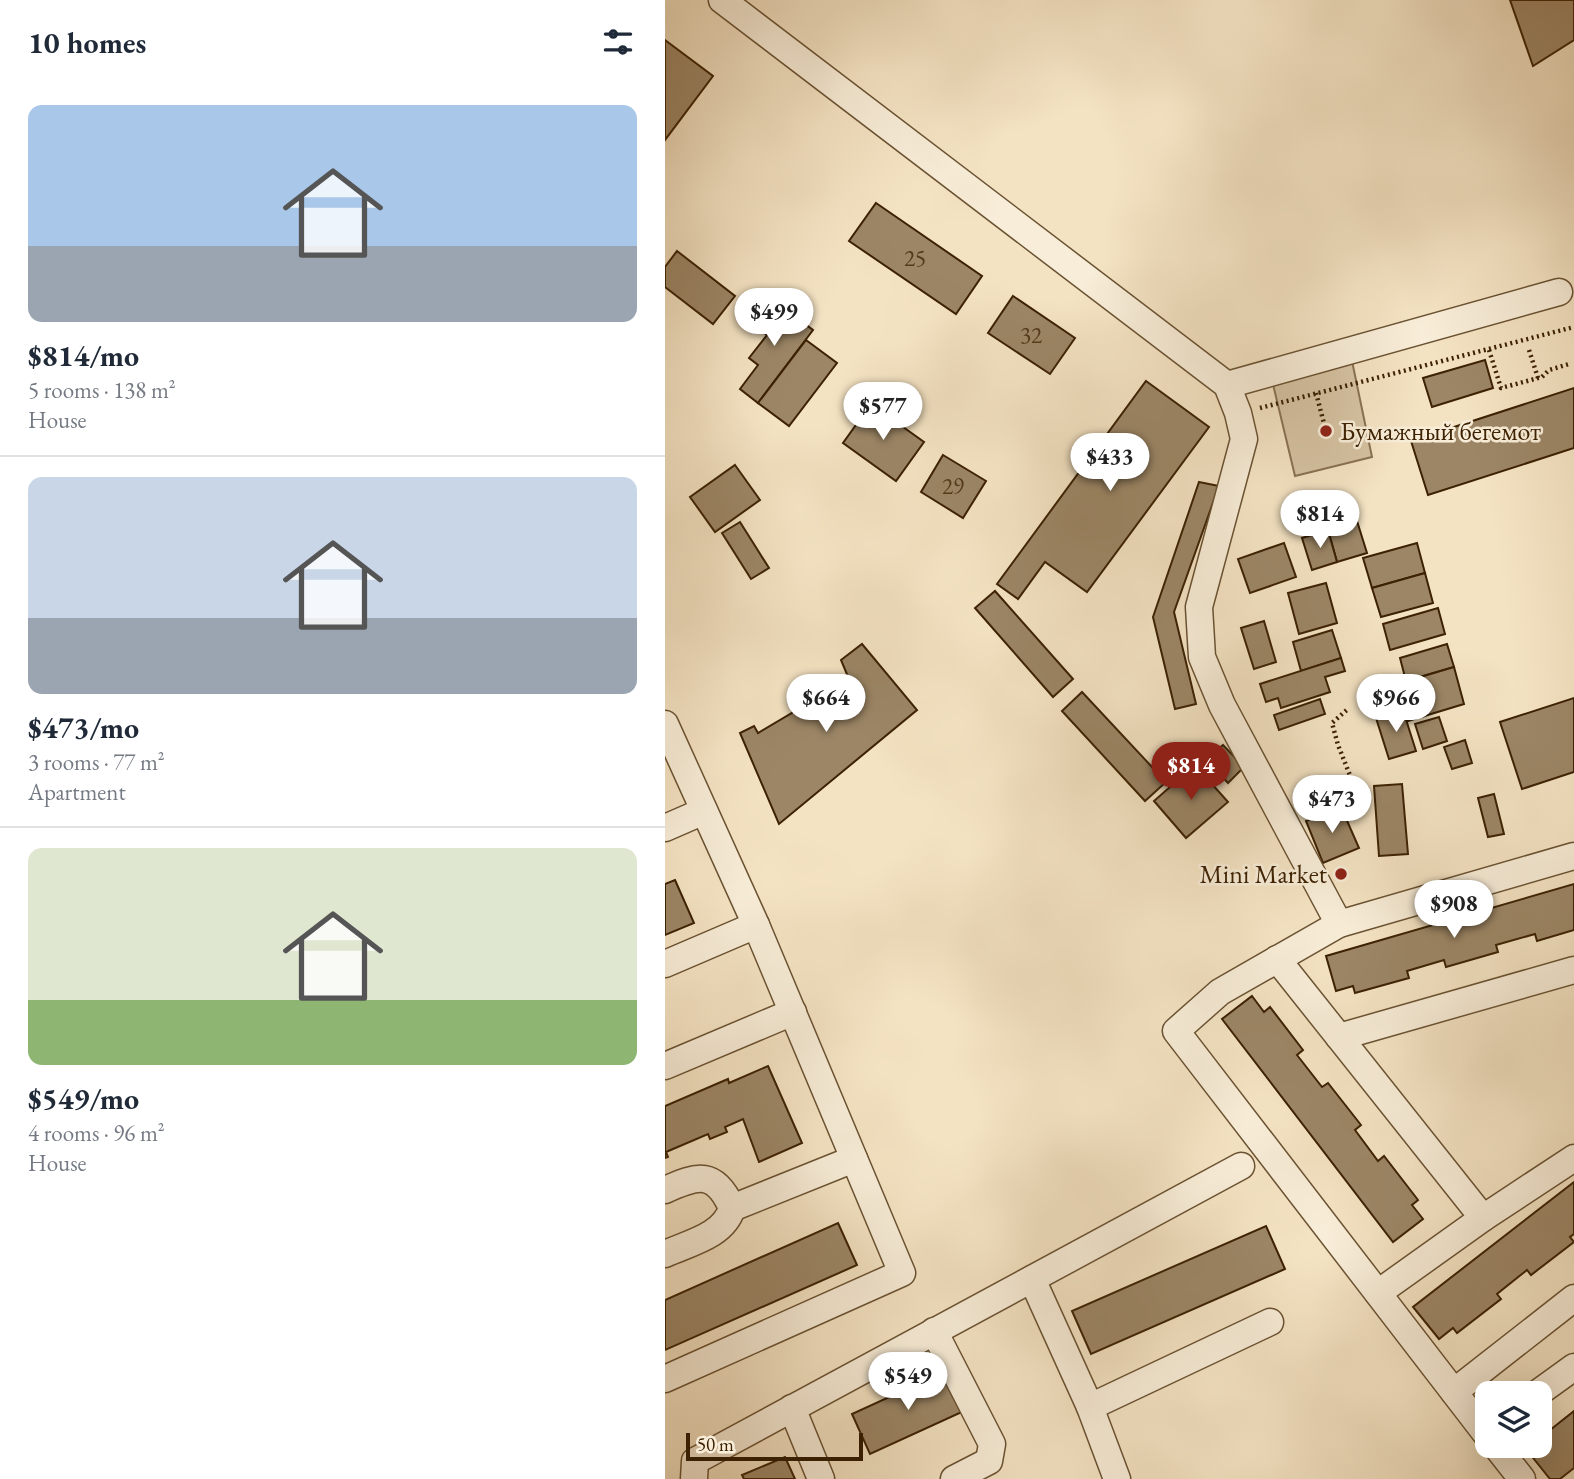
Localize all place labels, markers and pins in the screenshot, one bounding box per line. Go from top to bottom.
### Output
pin: $499 [733,288,815,348]
pin: $577 [842,382,924,442]
place label: Бумажный бегемот [1340,414,1541,448]
marker: Бумажный бегемот [1318,423,1334,439]
pin: $433 [1069,434,1151,493]
pin: $814 [1279,490,1361,550]
pin: $664 [785,674,867,734]
pin: $966 [1355,674,1437,734]
pin: $814 [1150,742,1232,802]
pin: $473 [1291,776,1373,835]
place label: Mini Market [1199,857,1327,891]
marker: Mini Market [1333,866,1349,882]
pin: $908 [1413,880,1495,940]
pin: $549 [867,1352,949,1412]

